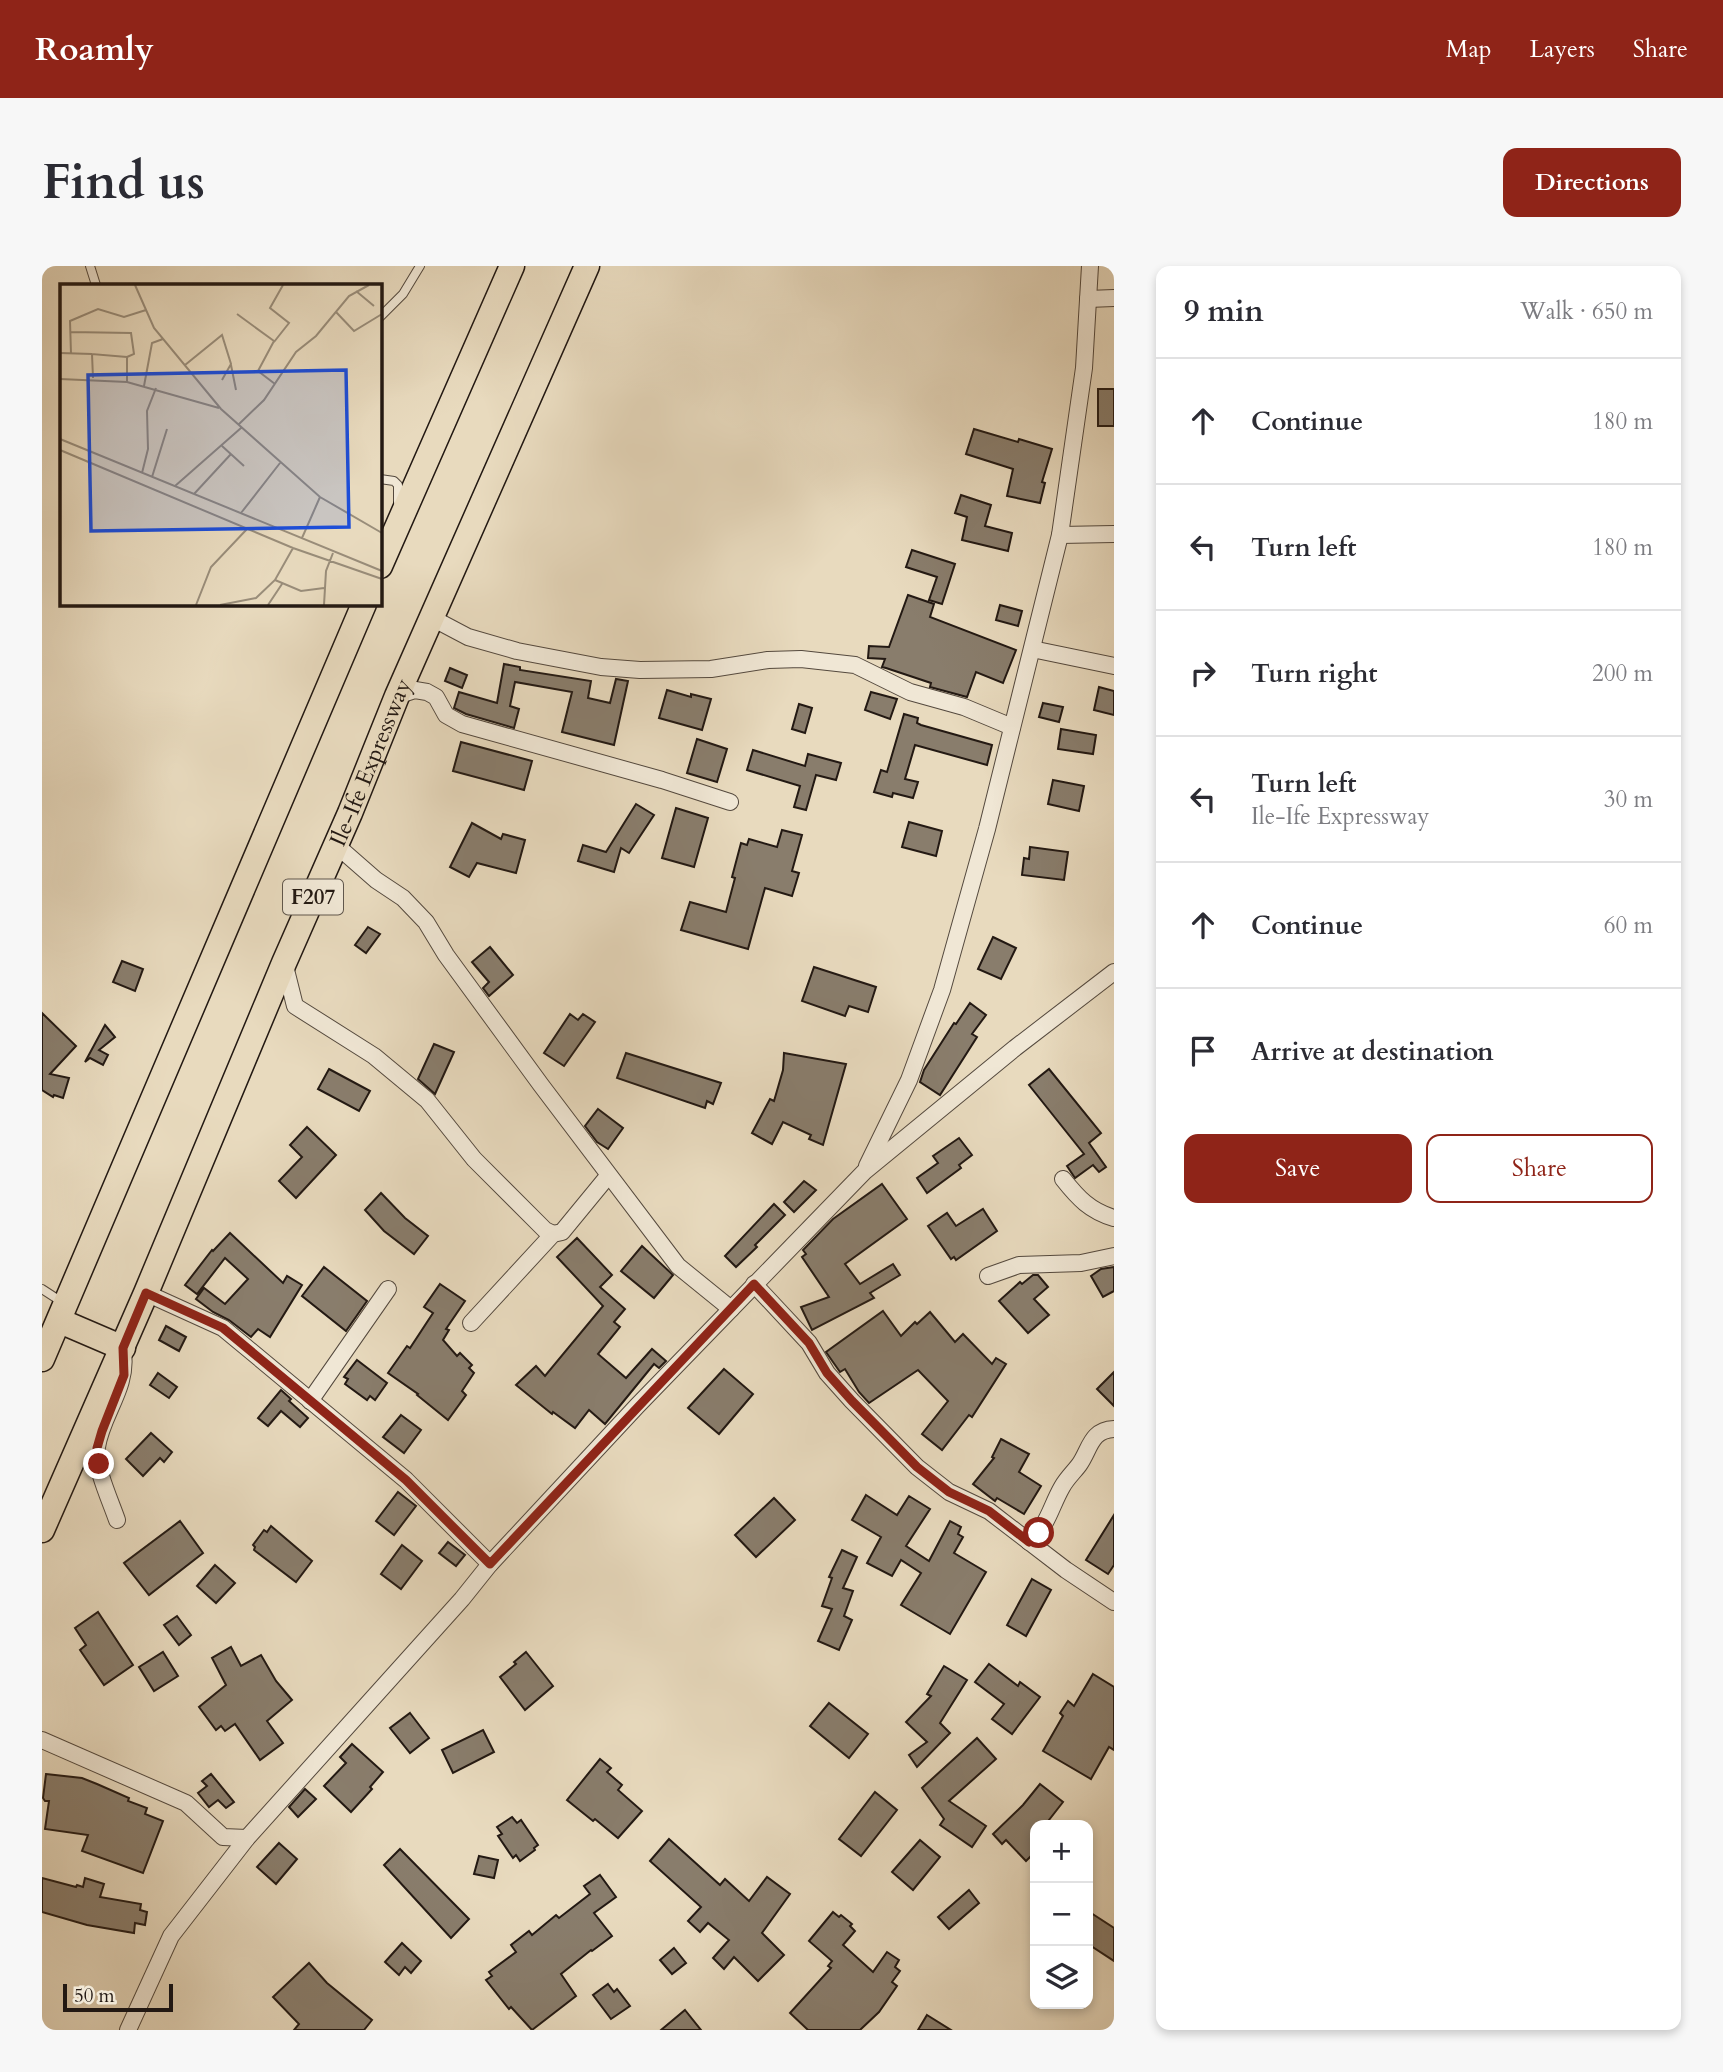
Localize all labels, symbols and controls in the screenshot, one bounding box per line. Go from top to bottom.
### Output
text: Roamly [35,27,154,72]
text: Map [1446,33,1492,66]
text: Layers [1530,33,1595,66]
text: Share [1633,33,1688,66]
button: Directions [1503,148,1681,217]
text: Find us [42,149,205,216]
inset map [60,284,382,606]
text: 9 min [1184,291,1264,332]
text: Walk · 650 m [1520,296,1653,327]
icon: ahead [1184,402,1222,440]
text: Continue [1251,404,1363,439]
text: 180 m [1592,406,1653,437]
icon: left [1184,528,1222,566]
text: Turn left [1251,530,1356,565]
text: 180 m [1592,532,1653,563]
icon: right [1184,654,1222,692]
text: Turn right [1251,656,1378,691]
text: 200 m [1592,658,1653,689]
street label: Ile-Ife Expressway [322,673,418,851]
text: Turn left [1251,766,1356,801]
icon: left [1184,780,1222,818]
text: 30 m [1604,784,1653,815]
text: Ile-Ife Expressway [1251,801,1430,832]
road number: F207 [283,880,343,914]
icon: ahead [1184,906,1222,944]
text: Continue [1251,908,1363,943]
text: 60 m [1604,910,1653,941]
icon: arrive [1184,1032,1222,1070]
text: Arrive at destination [1251,1034,1494,1069]
button: Save [1184,1134,1412,1203]
button: Share [1426,1134,1653,1203]
route end [83,1448,114,1479]
route start [1023,1517,1054,1548]
map controls [1030,1820,1093,2009]
button: + [1030,1820,1093,1883]
button: − [1030,1883,1093,1946]
button: layers [1030,1946,1093,2009]
scale bar [63,1981,173,2013]
text: 50 m [74,1983,115,2009]

